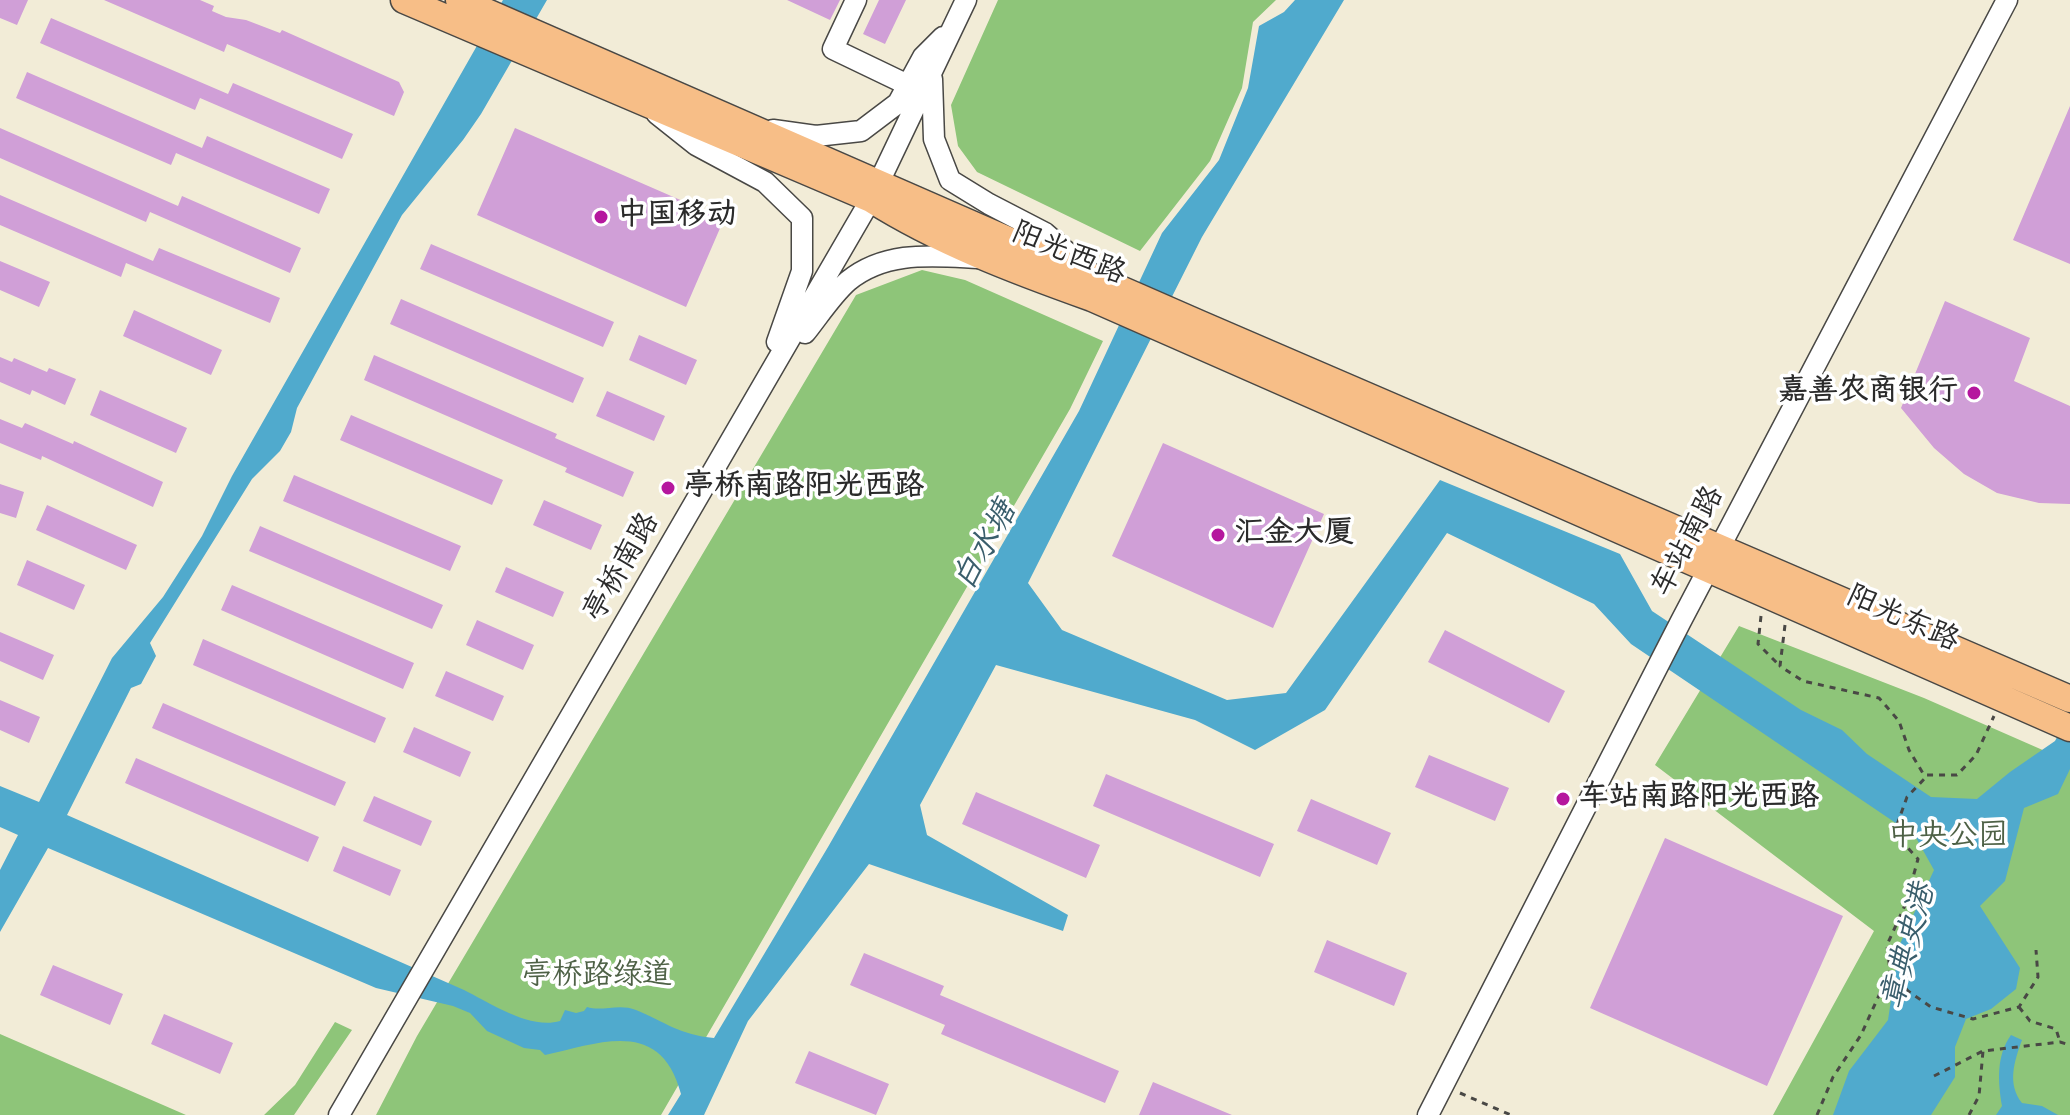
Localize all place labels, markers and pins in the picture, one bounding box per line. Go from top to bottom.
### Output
place label: 中国移动 [617,199,737,235]
marker: 中国移动 [592,208,610,226]
place label: 嘉善农商银行 [1778,375,1958,411]
marker: 嘉善农商银行 [1965,384,1983,402]
place label: 亭桥南路阳光西路 [684,470,924,506]
marker: 亭桥南路阳光西路 [659,479,677,497]
place label: 汇金大厦 [1234,517,1354,553]
marker: 汇金大厦 [1209,526,1227,544]
place label: 车站南路阳光西路 [1579,781,1819,817]
marker: 车站南路阳光西路 [1554,790,1572,808]

